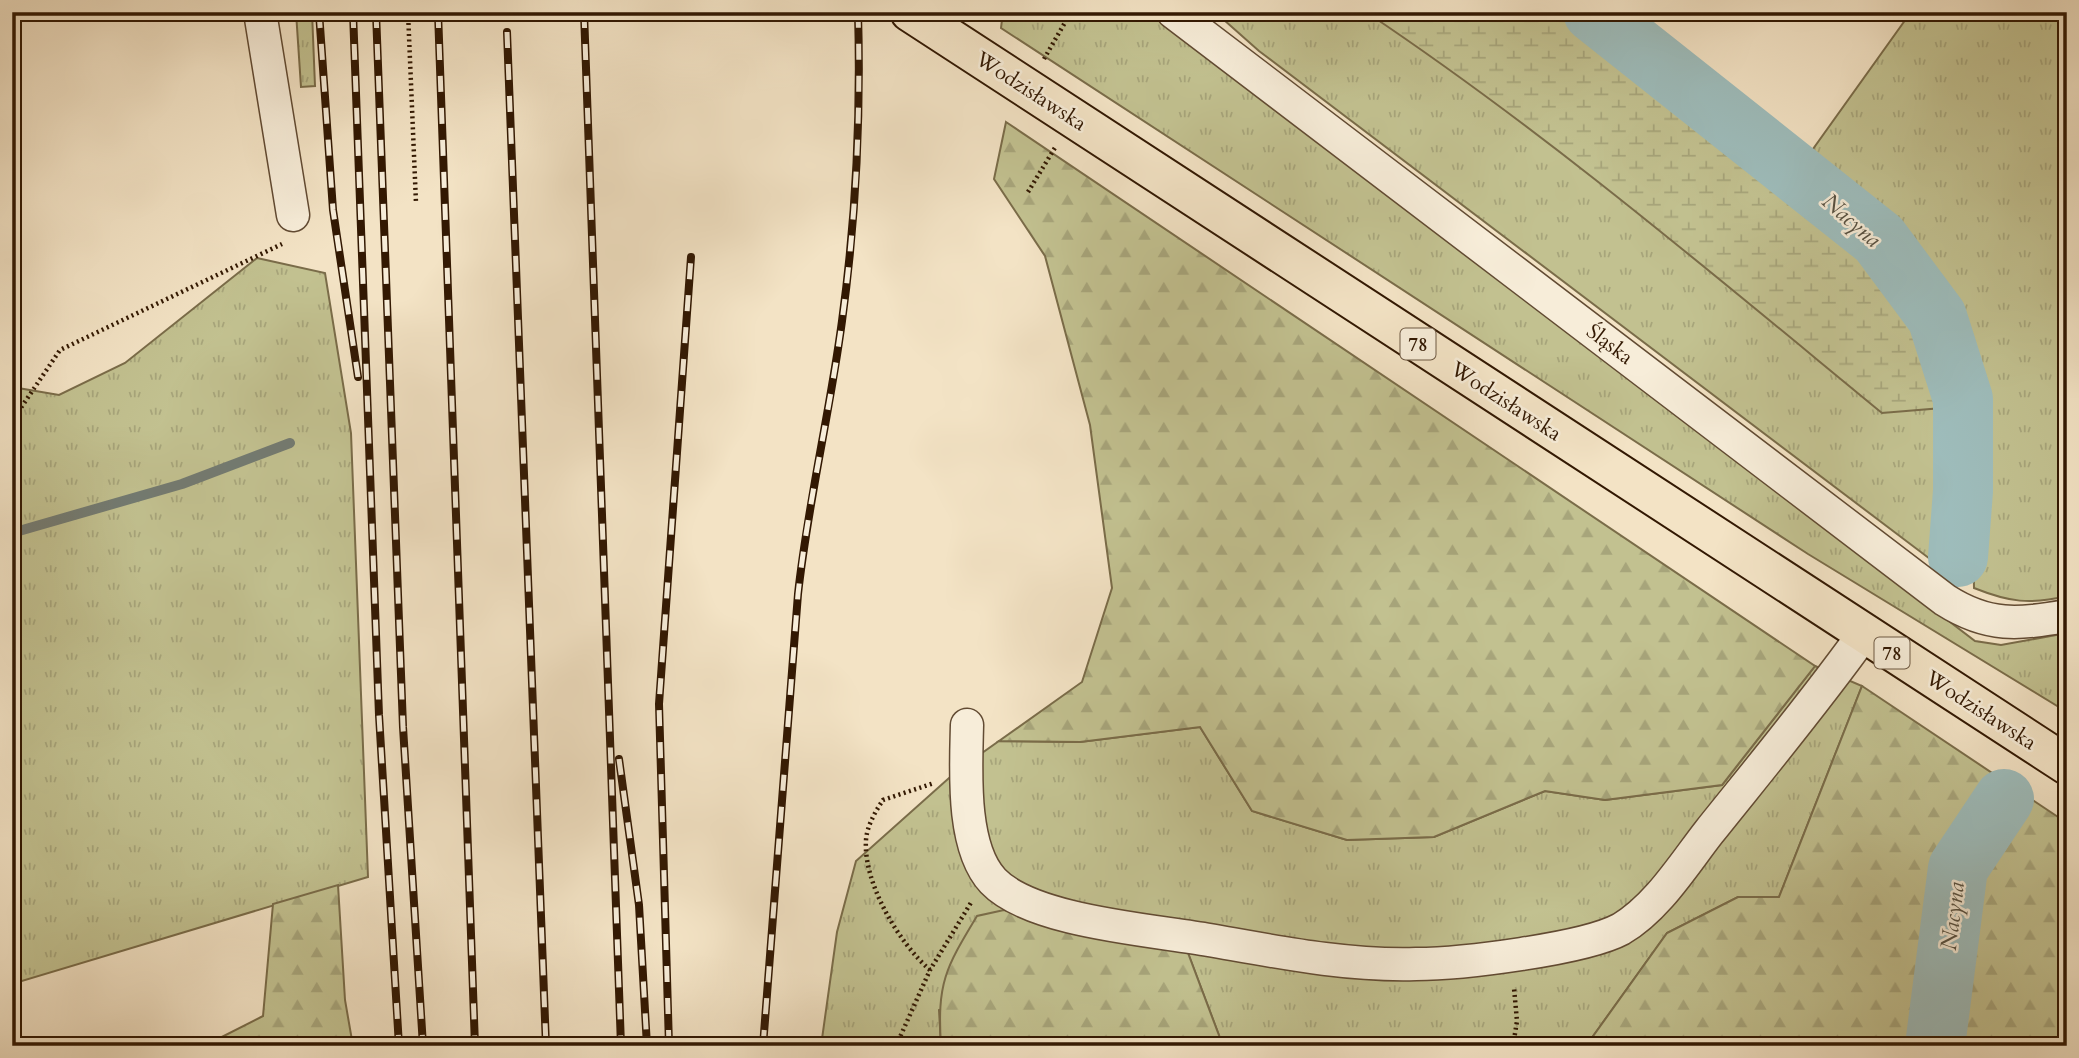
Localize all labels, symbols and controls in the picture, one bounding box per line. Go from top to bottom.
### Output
street label: Wodzisławska [969,44,1092,138]
water label: Nacyna [1816,186,1888,255]
street label: Śląska [1580,316,1640,372]
road number: 78 [1400,328,1436,360]
street label: Wodzisławska [1444,354,1567,448]
road number: 78 [1874,638,1910,668]
street label: Wodzisławska [1919,663,2042,757]
water label: Nacyna [1933,880,1972,952]

